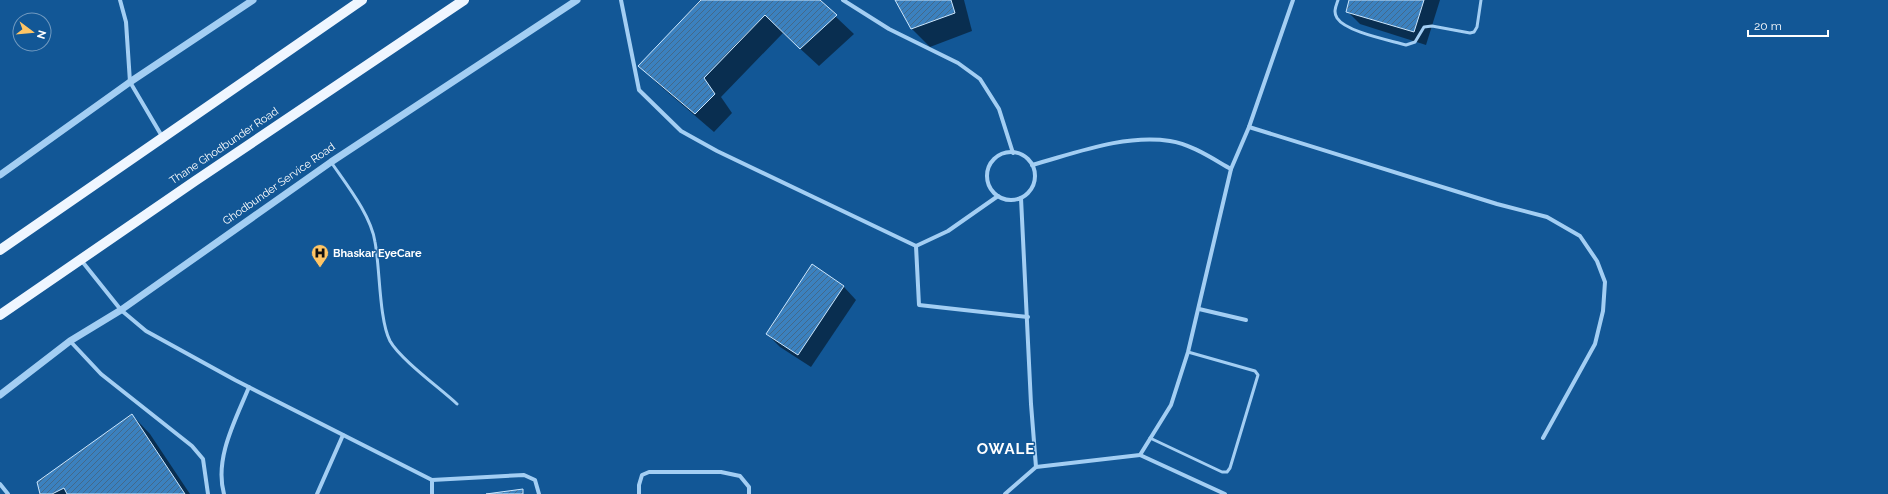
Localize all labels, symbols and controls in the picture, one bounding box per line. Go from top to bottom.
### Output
north arrow [12,12,52,52]
scale bar [1748,12,1828,38]
text: 20 m [1754,19,1782,33]
text: N [34,29,49,40]
street label: Thane Ghodbunder Road [167,105,281,187]
street label: Ghodbunder Service Road [220,140,338,228]
hospital icon: Bhaskar EyeCare [310,243,330,268]
place label: Bhaskar EyeCare [333,247,422,260]
district label: OWALE [977,440,1035,458]

